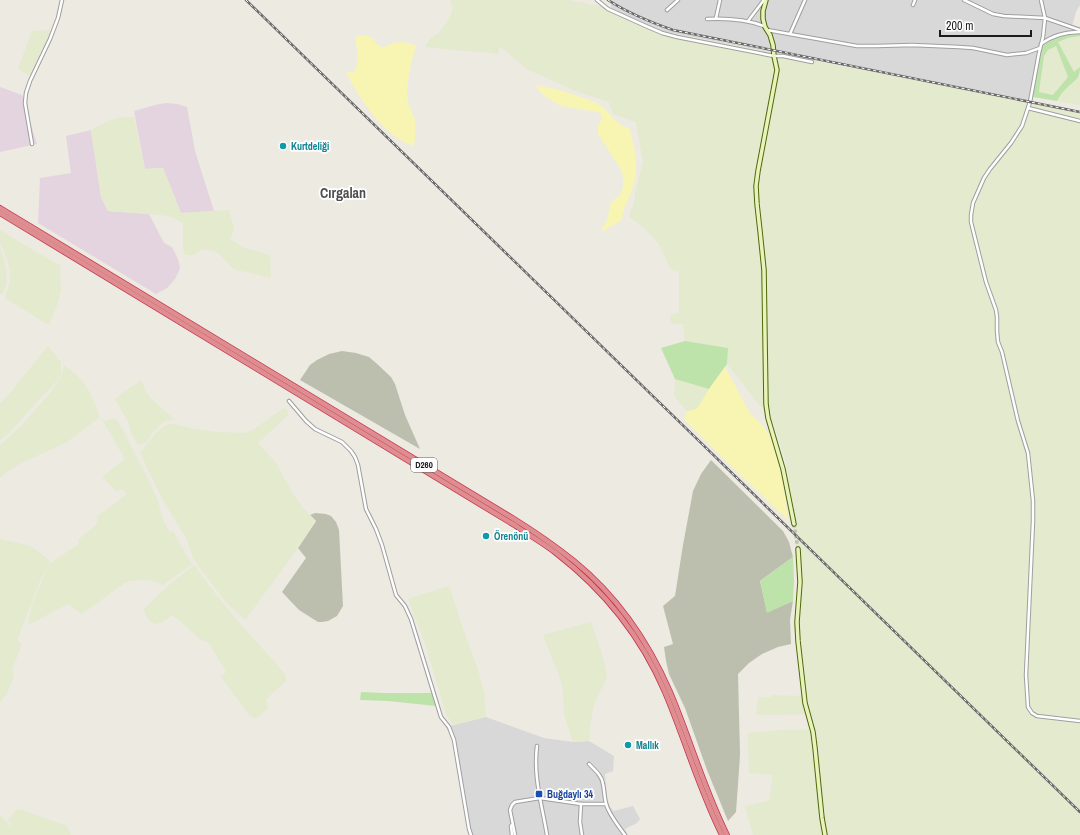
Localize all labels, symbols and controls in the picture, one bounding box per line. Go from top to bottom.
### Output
scale bar [940,12,1031,38]
text: 200 m [946,18,973,34]
place label: Kurtdeliği [291,140,329,153]
marker: Kurtdeliği [278,141,288,151]
district label: Cırgalan [320,184,366,202]
road number: D260 [411,458,437,472]
place label: Örenönü [494,529,528,543]
marker: Örenönü [481,531,491,541]
place label: Mallık [636,739,659,752]
marker: Mallık [623,740,633,750]
place label: Buğdaylı 34 [547,788,593,801]
marker: Buğdaylı 34 [534,789,544,799]

